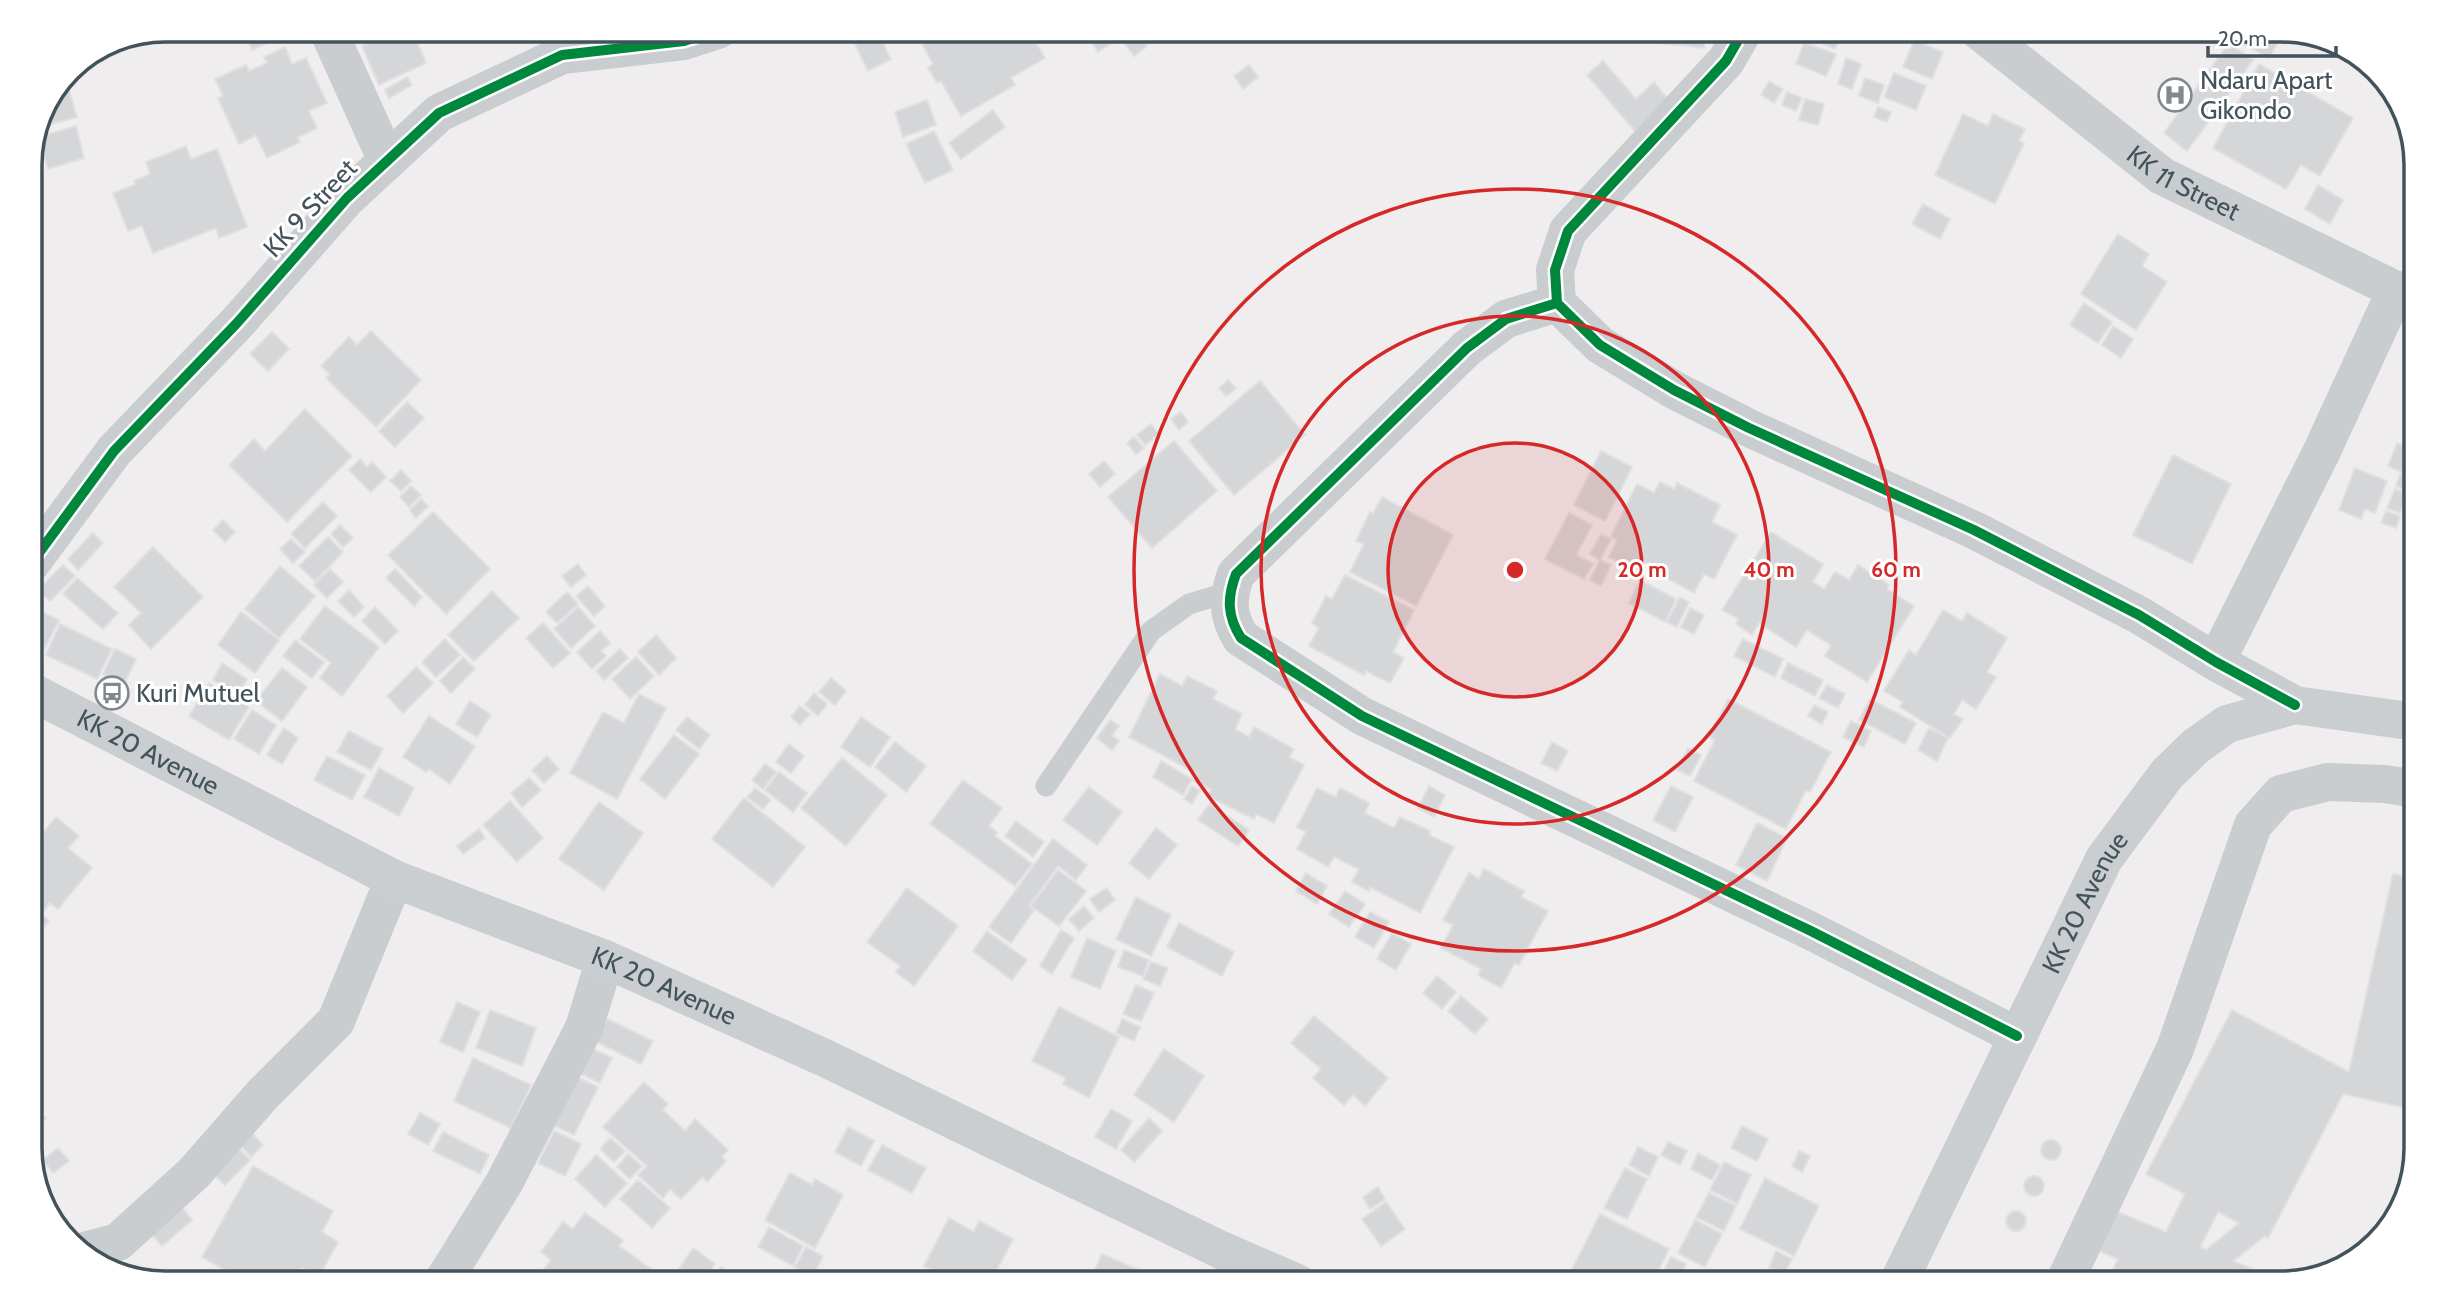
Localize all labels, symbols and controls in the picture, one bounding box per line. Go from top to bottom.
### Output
scale bar [2208,14,2336,58]
text: 20 m [2218,26,2267,51]
place label: Ndaru Apart Gikondo [2200,64,2333,126]
hospital icon: Ndaru Apart Gikondo [2156,76,2194,114]
street label: KK 11 Street [2120,138,2245,228]
street label: KK 9 Street [256,152,364,264]
text: 20 m [1618,557,1666,582]
text: 40 m [1744,557,1794,582]
text: 60 m [1871,557,1921,582]
centre of rings [1503,558,1527,582]
bus stop icon: Kuri Mutuel [93,674,131,712]
place label: Kuri Mutuel [136,677,260,709]
street label: KK 20 Avenue [72,702,225,802]
street label: KK 20 Avenue [2035,825,2135,979]
street label: KK 20 Avenue [587,939,741,1032]

